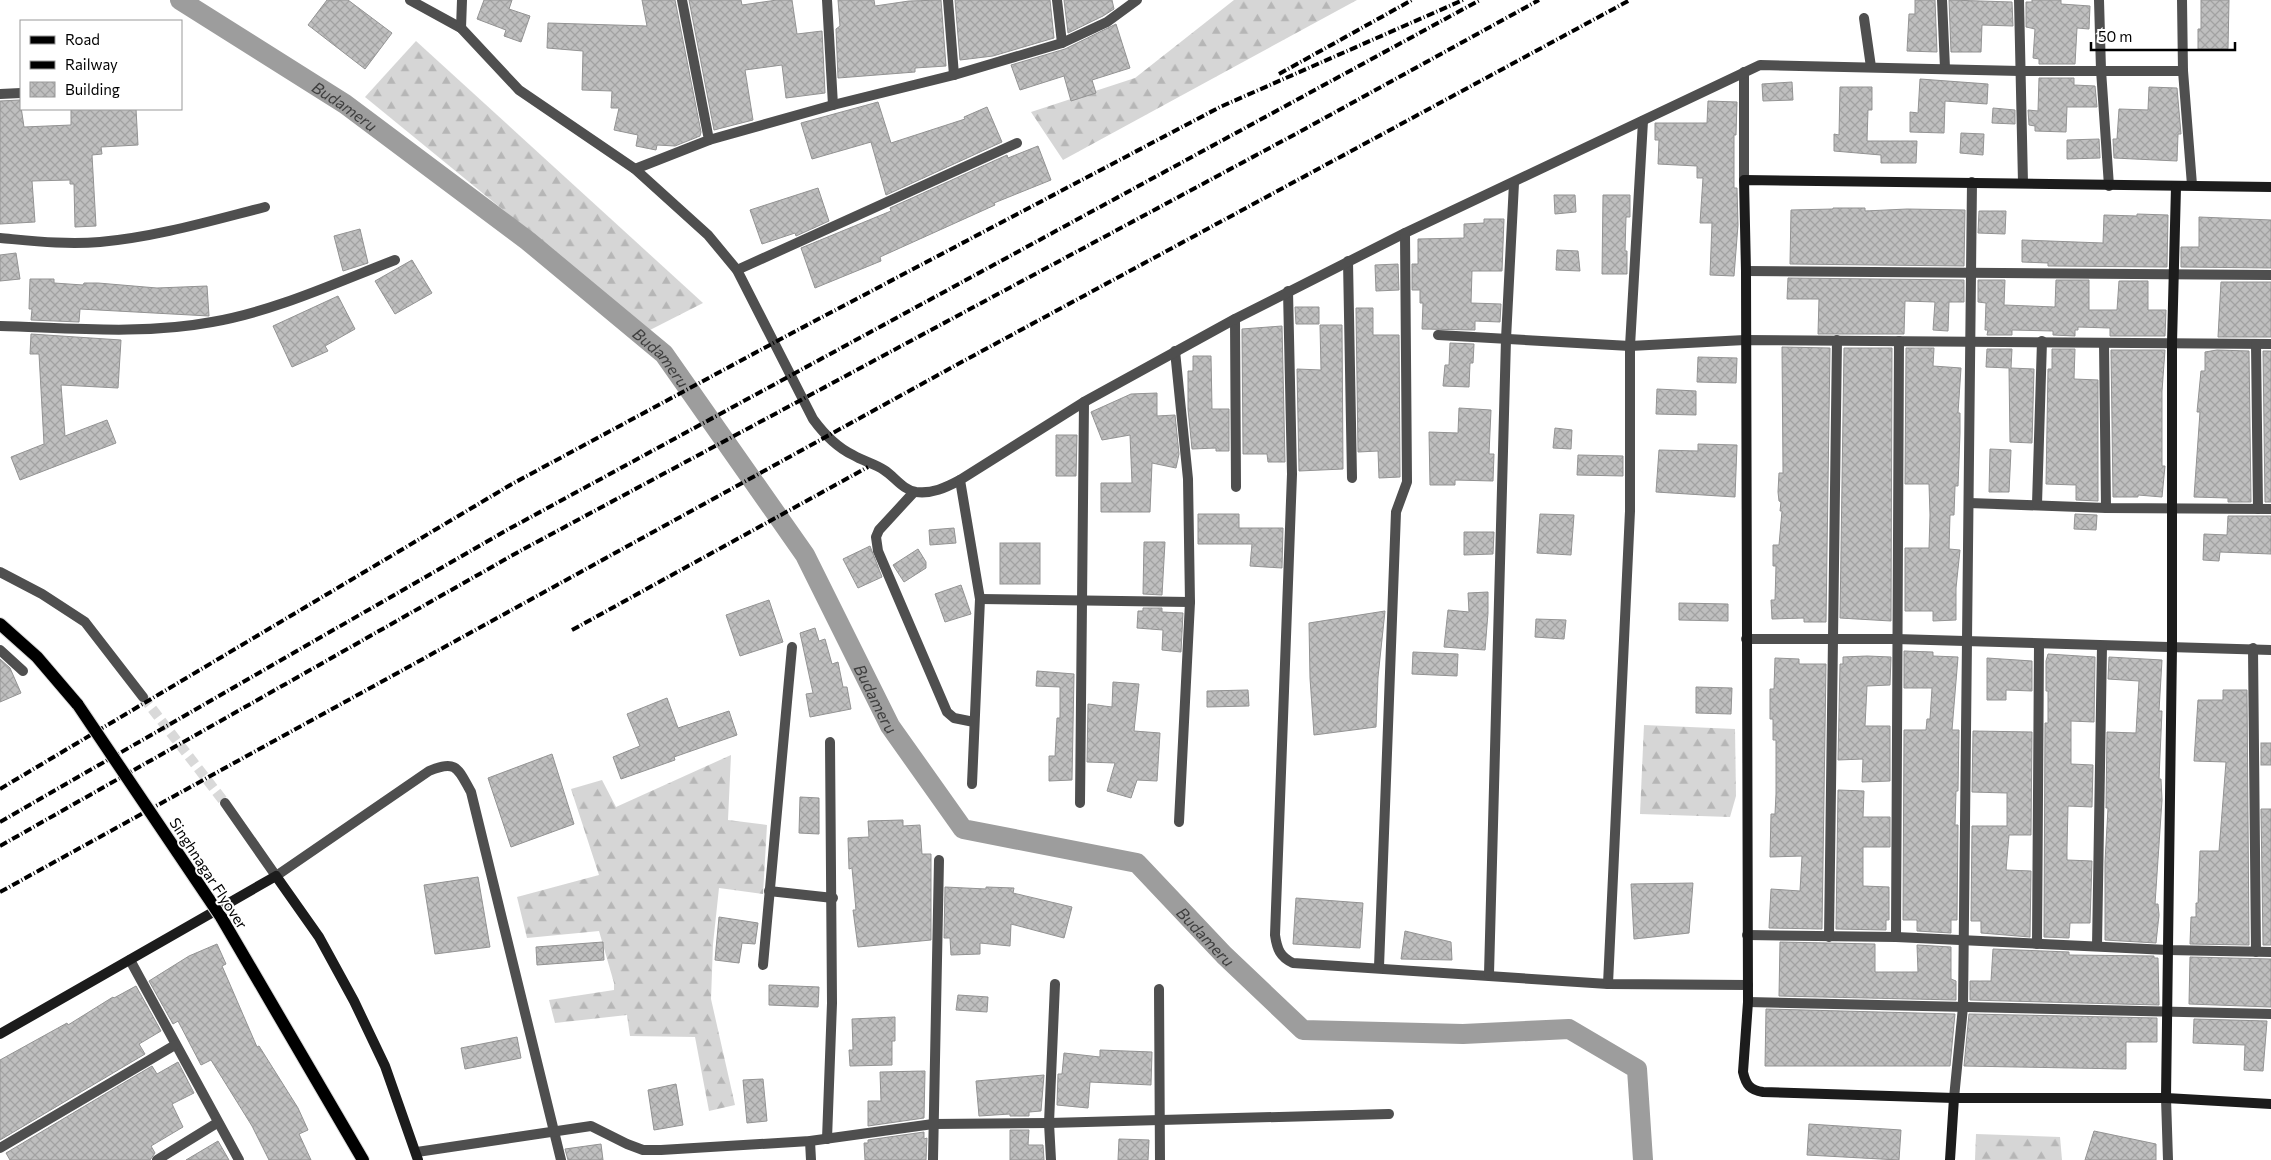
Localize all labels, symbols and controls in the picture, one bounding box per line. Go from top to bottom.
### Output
legend [20,20,182,110]
scale bar [2091,20,2235,52]
text: 50 m [2098,27,2132,45]
text: Road [65,30,100,48]
text: Railway [65,55,118,73]
water label: Budameru [309,77,381,135]
text: Building [65,80,120,98]
water label: Budameru [630,323,694,391]
water label: Budameru [851,661,901,737]
street label: Singhnagar Flyover [166,814,252,932]
water label: Budameru [1174,902,1239,970]

